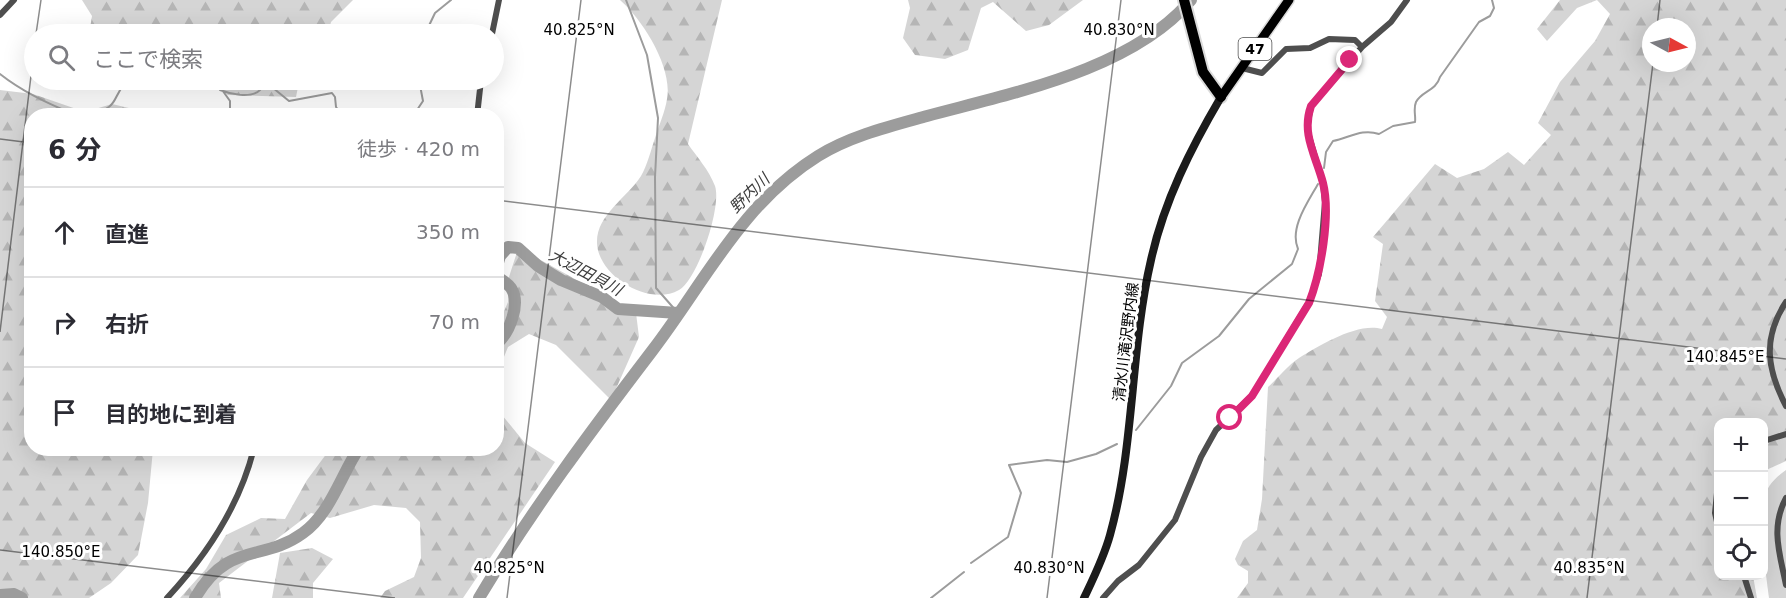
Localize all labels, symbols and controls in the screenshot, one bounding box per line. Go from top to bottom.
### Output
north arrow [1642,18,1696,72]
text: 40.825°N [543,21,615,39]
text: 40.830°N [1083,21,1155,39]
search box [24,24,504,90]
road number: 47 [1238,38,1272,60]
icon: search [45,41,78,74]
route end [1336,46,1362,72]
text: ここで検索 [93,47,203,72]
text: 6 分 [48,135,101,165]
text: 徒歩 · 420 m [357,137,480,161]
water label: 野内川 [725,168,775,217]
icon: ahead [48,216,81,249]
text: 350 m [416,220,480,244]
text: 直進 [105,222,149,247]
water label: 大辺田貝川 [546,245,627,301]
street label: 清水川滝沢野内線 [1110,281,1142,403]
icon: right [48,306,81,339]
text: 70 m [429,310,480,334]
text: 右折 [105,312,149,337]
text: 140.845°E [1685,348,1765,366]
icon: arrive [48,396,81,429]
text: 目的地に到着 [105,402,237,427]
route start [1216,404,1242,430]
map controls [1714,418,1768,580]
button: + [1714,418,1768,472]
button: − [1714,472,1768,526]
button: locate [1714,526,1768,580]
text: 140.850°E [21,543,101,561]
text: 40.825°N [473,559,545,577]
text: 40.830°N [1013,559,1085,577]
text: 40.835°N [1553,559,1625,577]

